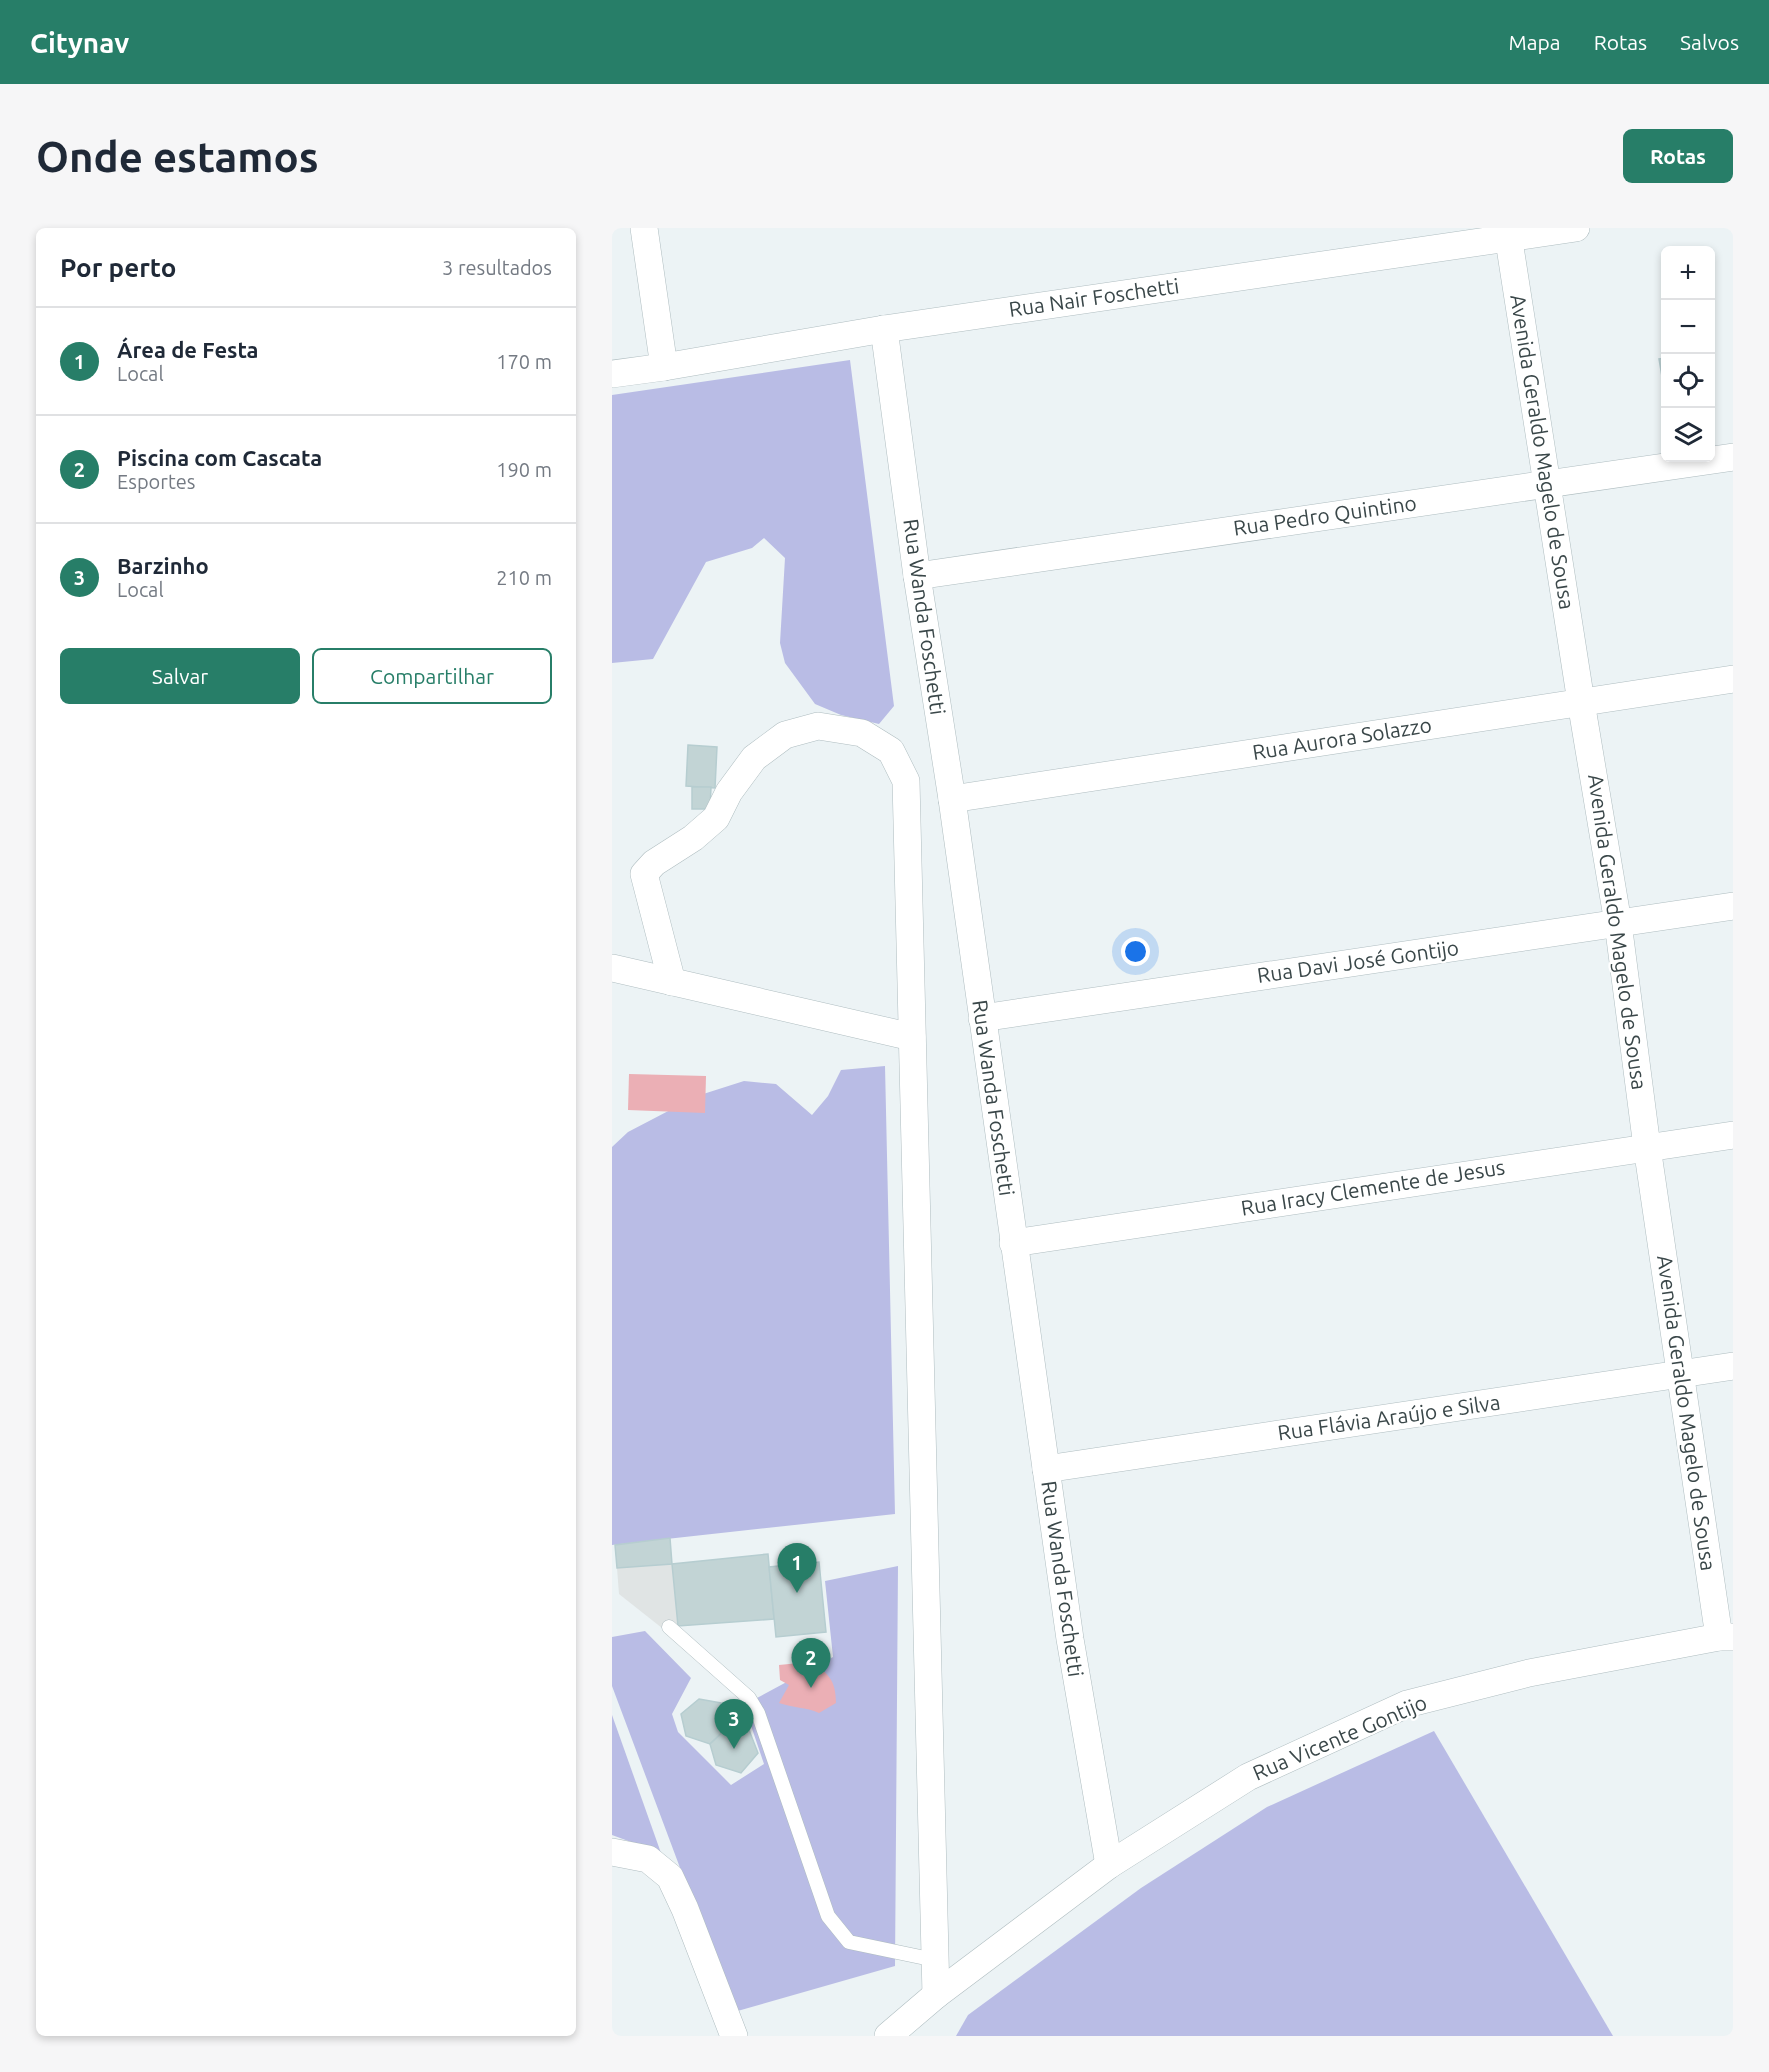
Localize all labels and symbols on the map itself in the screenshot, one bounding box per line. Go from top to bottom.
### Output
street label: Rua Nair Foschetti [1007,273,1181,321]
street label: Avenida Geraldo Magelo de Sousa [1506,293,1580,611]
street label: Rua Pedro Quintino [1232,490,1418,540]
street label: Rua Wanda Foschetti [899,517,951,716]
street label: Rua Aurora Solazzo [1251,712,1433,764]
street label: Avenida Geraldo Magelo de Sousa [1584,773,1652,1091]
street label: Rua Davi José Gontijo [1255,935,1460,987]
your location [1121,937,1150,966]
street label: Rua Wanda Foschetti [968,998,1020,1197]
street label: Rua Iracy Clemente de Jesus [1239,1154,1506,1220]
street label: Avenida Geraldo Magelo de Sousa [1653,1254,1721,1572]
street label: Rua Flávia Araújo e Silva [1276,1389,1502,1445]
street label: Rua Wanda Foschetti [1037,1479,1089,1678]
pin: 1 [778,1544,816,1593]
pin: 2 [792,1638,830,1688]
street label: Rua Vicente Gontijo [1249,1690,1430,1785]
pin: 3 [714,1700,754,1749]

